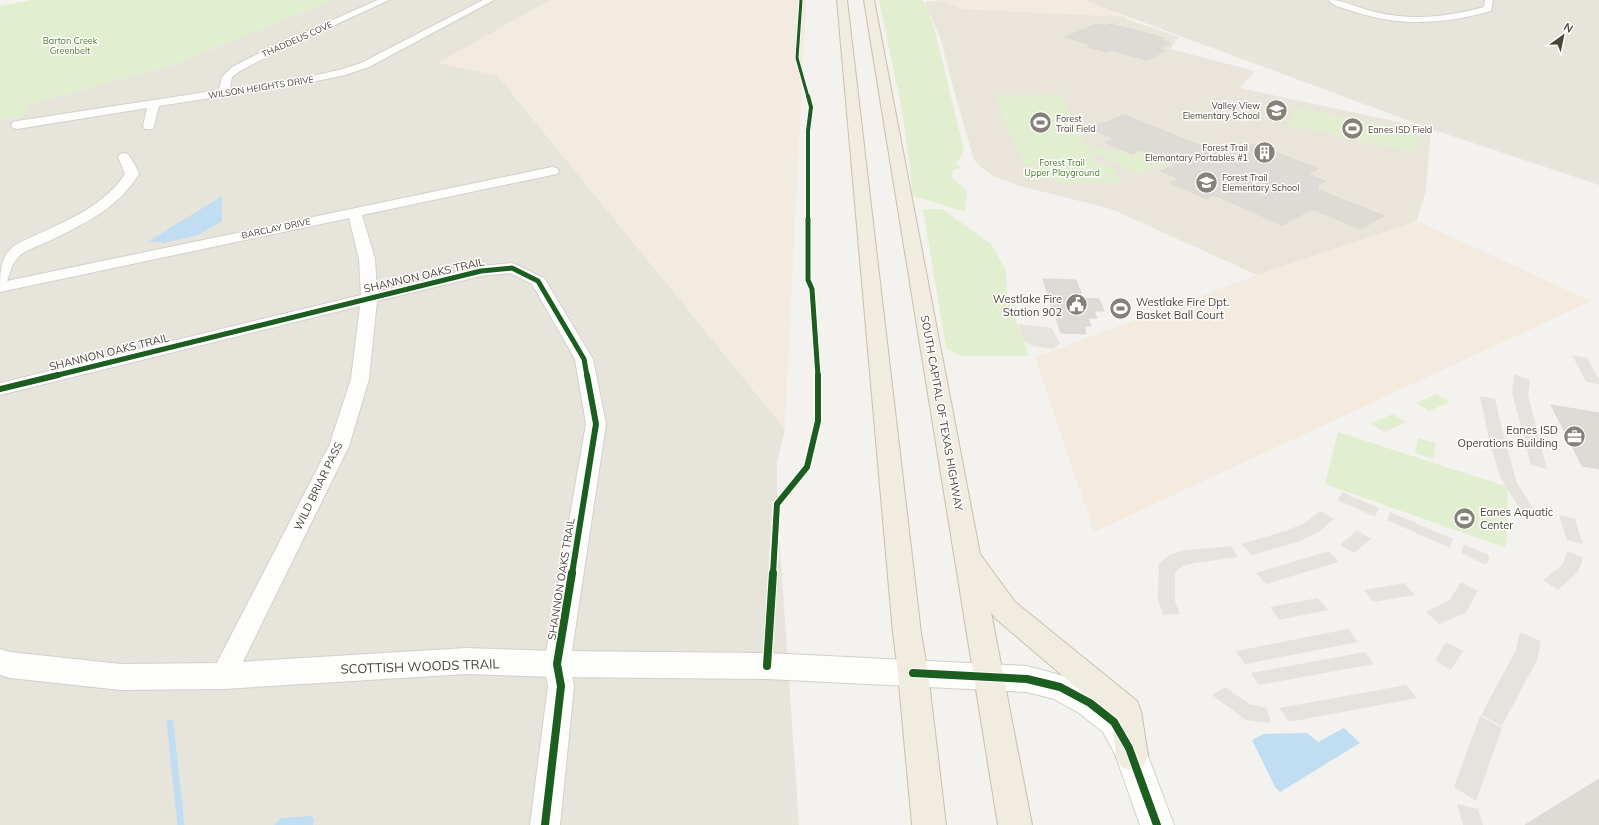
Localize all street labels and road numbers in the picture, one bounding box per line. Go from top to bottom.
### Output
street label: THADDEUS COVE [260,18,334,60]
street label: WILSON HEIGHTS DRIVE [207,73,315,101]
street label: BARCLAY DRIVE [240,215,312,241]
street label: SHANNON OAKS TRAIL [362,254,486,296]
street label: SOUTH CAPITAL OF TEXAS HIGHWAY [918,314,966,512]
street label: SHANNON OAKS TRAIL [47,330,171,374]
street label: WILD BRIAR PASS [290,439,346,533]
street label: SHANNON OAKS TRAIL [544,517,578,641]
street label: SCOTTISH WOODS TRAIL [340,655,500,677]

